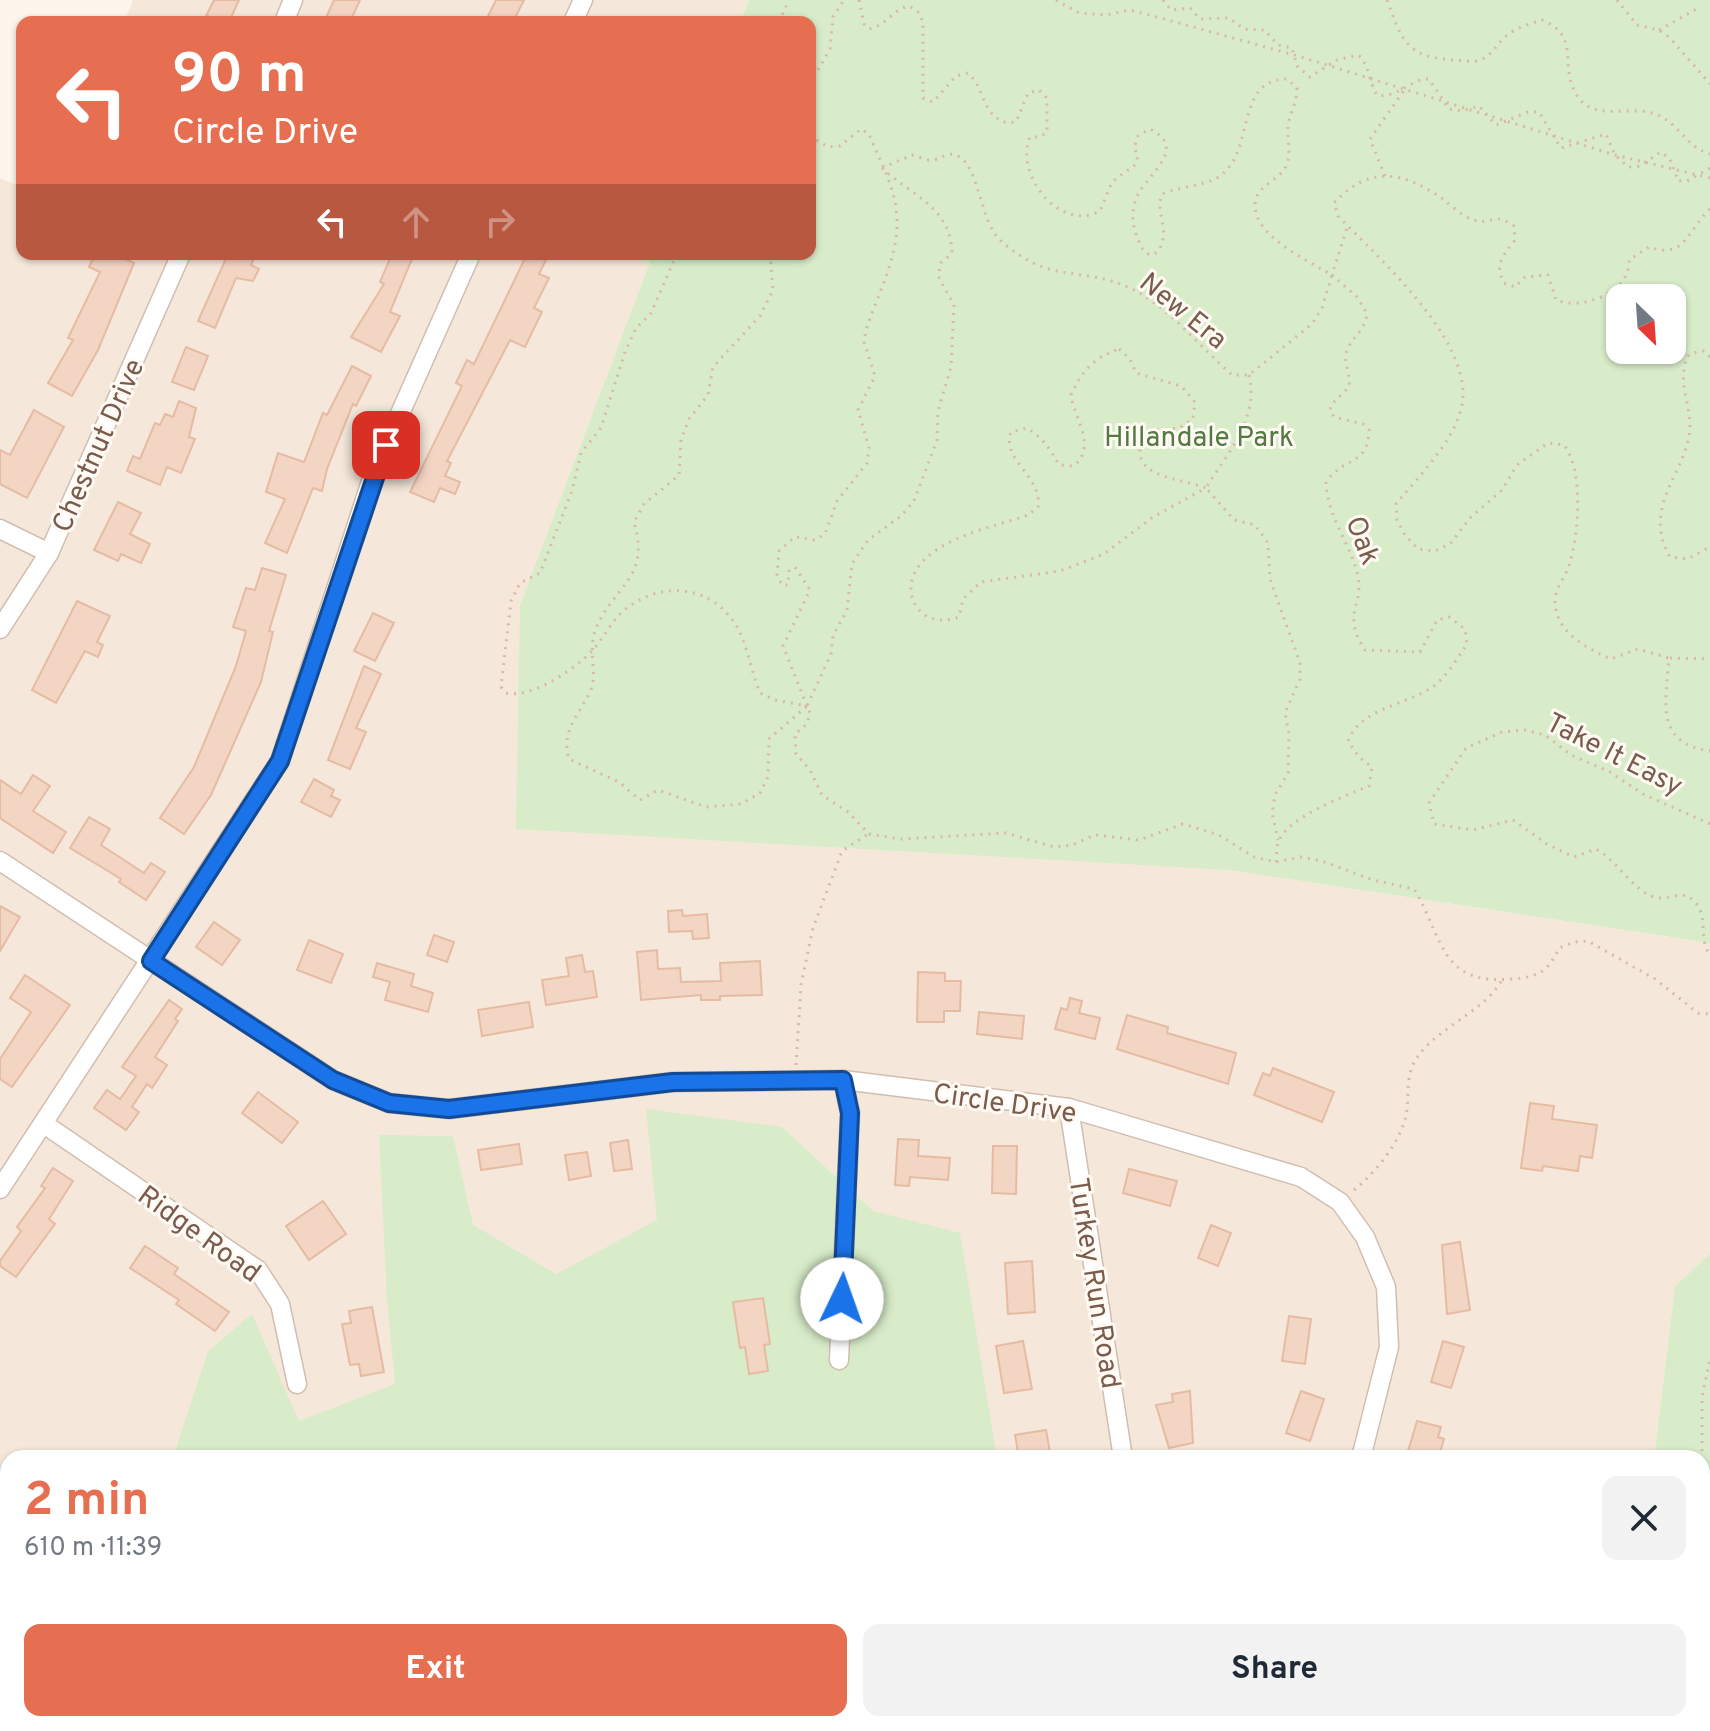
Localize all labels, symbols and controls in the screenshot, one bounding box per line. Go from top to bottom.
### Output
text: 90 m [172,42,307,112]
icon: left [40,48,144,152]
text: Circle Drive [172,111,358,157]
icon: left [310,200,354,244]
icon: ahead [394,200,438,244]
icon: right [478,200,522,244]
street label: New Era [1131,266,1233,359]
north arrow [1606,284,1686,364]
map controls [1606,284,1686,364]
street label: Chestnut Drive [45,354,154,539]
pin [352,411,420,479]
park label: Hillandale Park [1104,421,1294,457]
icon: arrive [364,423,408,467]
street label: Oak [1336,511,1387,571]
street label: Take It Easy [1539,706,1688,805]
street label: Circle Drive [930,1077,1079,1133]
street label: Turkey Run Road [1059,1175,1127,1392]
street label: Ridge Road [130,1179,267,1292]
position arrow [800,1257,884,1341]
text: 2 min [24,1472,149,1532]
button: close [1602,1476,1686,1560]
text: 610 m · 11:39 [24,1532,162,1565]
button: Exit [24,1624,847,1716]
button: Share [863,1624,1686,1716]

